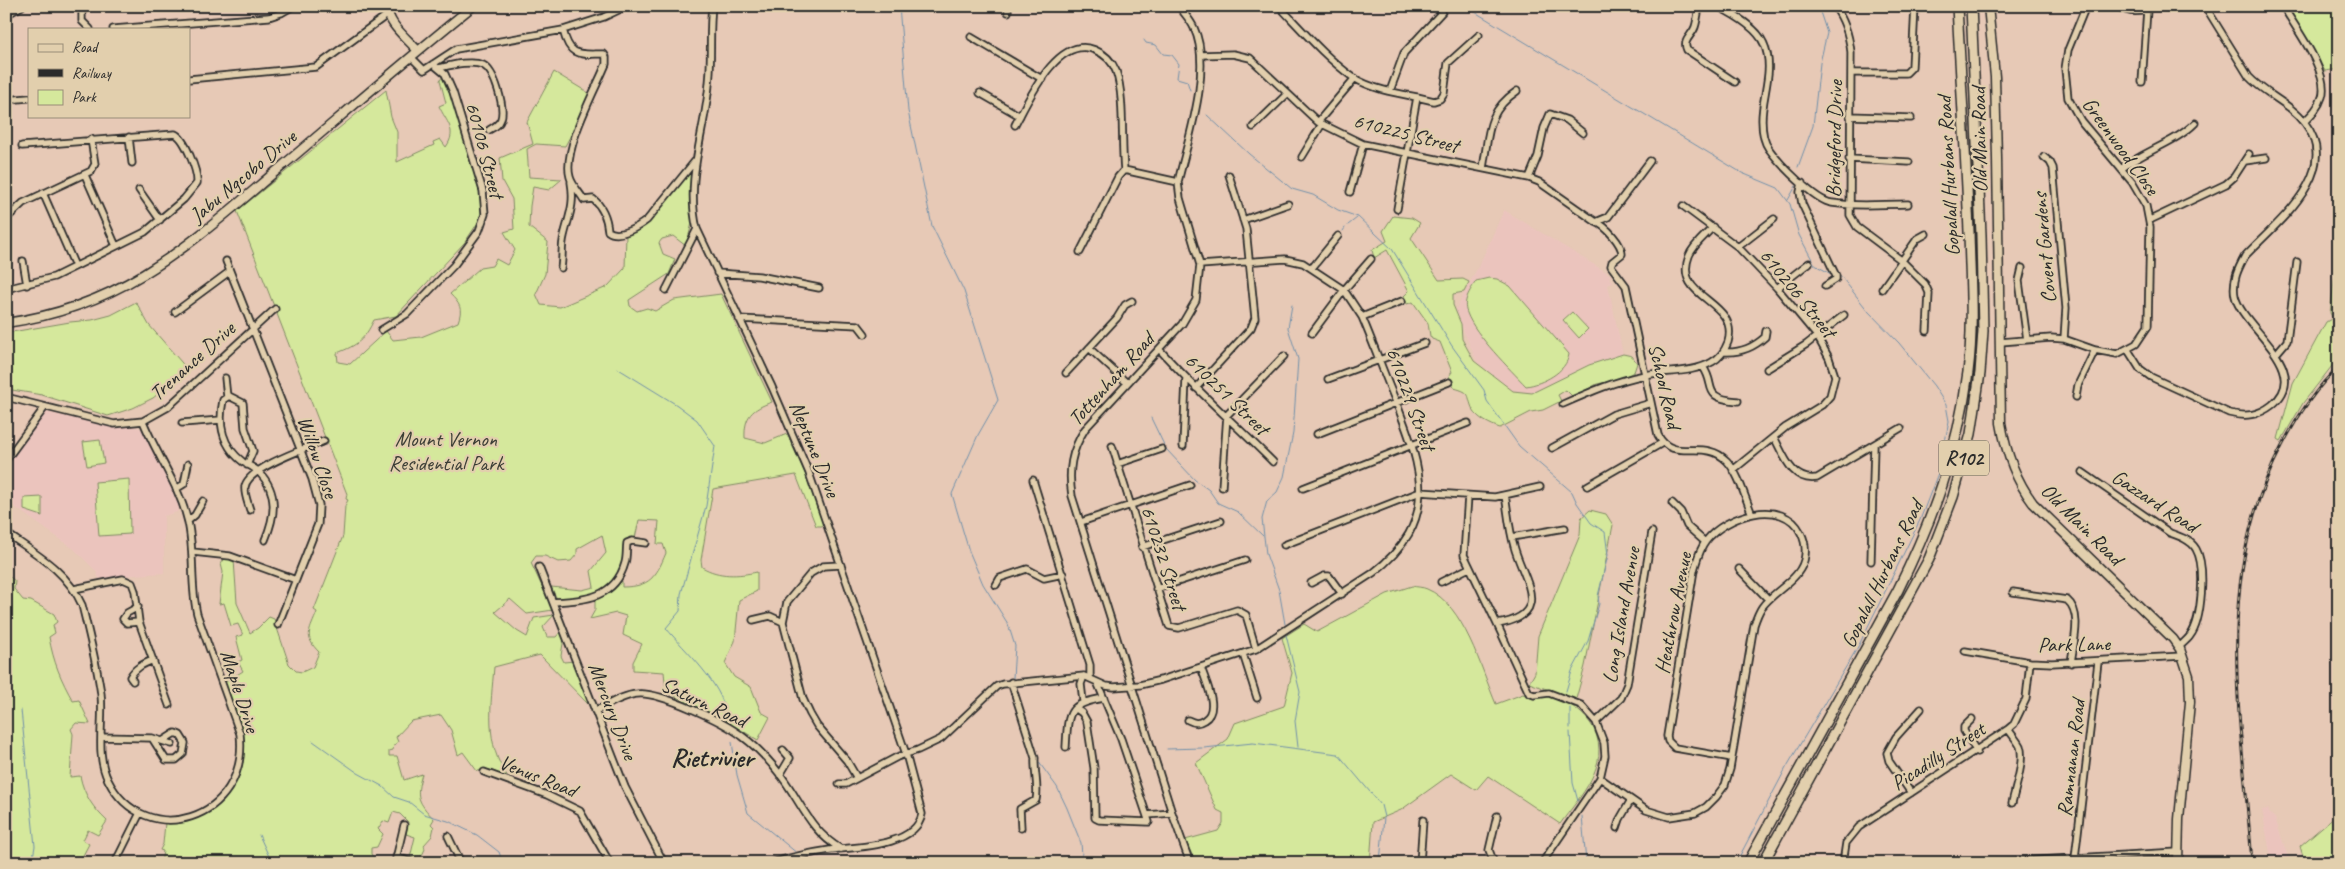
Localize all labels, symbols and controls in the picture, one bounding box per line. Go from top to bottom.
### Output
legend [28,28,190,118]
text: Road [72,38,99,57]
text: Railway [72,64,113,83]
street label: Bridgeford Drive [1820,79,1848,198]
street label: Old Main Road [1965,83,1993,193]
text: Park [72,88,97,107]
street label: Gopalall Hurbans Road [1931,92,1965,257]
street label: Greenwood Close [2077,92,2166,201]
street label: 60106 Street [460,99,511,204]
street label: 610225 Street [1351,107,1464,159]
street label: Jabu Ngcobo Drive [184,123,302,229]
street label: Covent Gardens [2026,190,2062,304]
street label: 610206 Street [1754,243,1844,345]
street label: Trenance Drive [144,315,241,406]
street label: Tottenham Road [1062,325,1162,431]
street label: School Road [1643,341,1688,435]
street label: 610229 Street [1380,344,1443,457]
street label: 610251 Street [1179,347,1277,443]
street label: Neptune Drive [784,397,846,502]
street label: Willow Close [292,413,345,504]
park label: Mount Vernon Residential Park [389,426,505,476]
road number: R102 [1939,440,1989,476]
street label: Gazzard Road [2107,463,2206,541]
street label: Old Main Road [2035,477,2131,573]
street label: Gopalall Hurbans Road [1835,494,1930,652]
street label: 610232 Street [1135,503,1194,616]
street label: Long Island Avenue [1596,543,1646,685]
street label: Heathrow Avenue [1649,549,1698,676]
street label: Park Lane [2038,630,2111,658]
street label: Maple Drive [214,647,266,738]
street label: Mercury Drive [583,659,644,765]
street label: Saturn Road [657,671,755,735]
street label: Ramnanan Road [2051,694,2092,818]
street label: Picadilly Street [1886,715,1991,796]
district label: Rietrivier [671,741,756,774]
street label: Venus Road [495,749,583,804]

